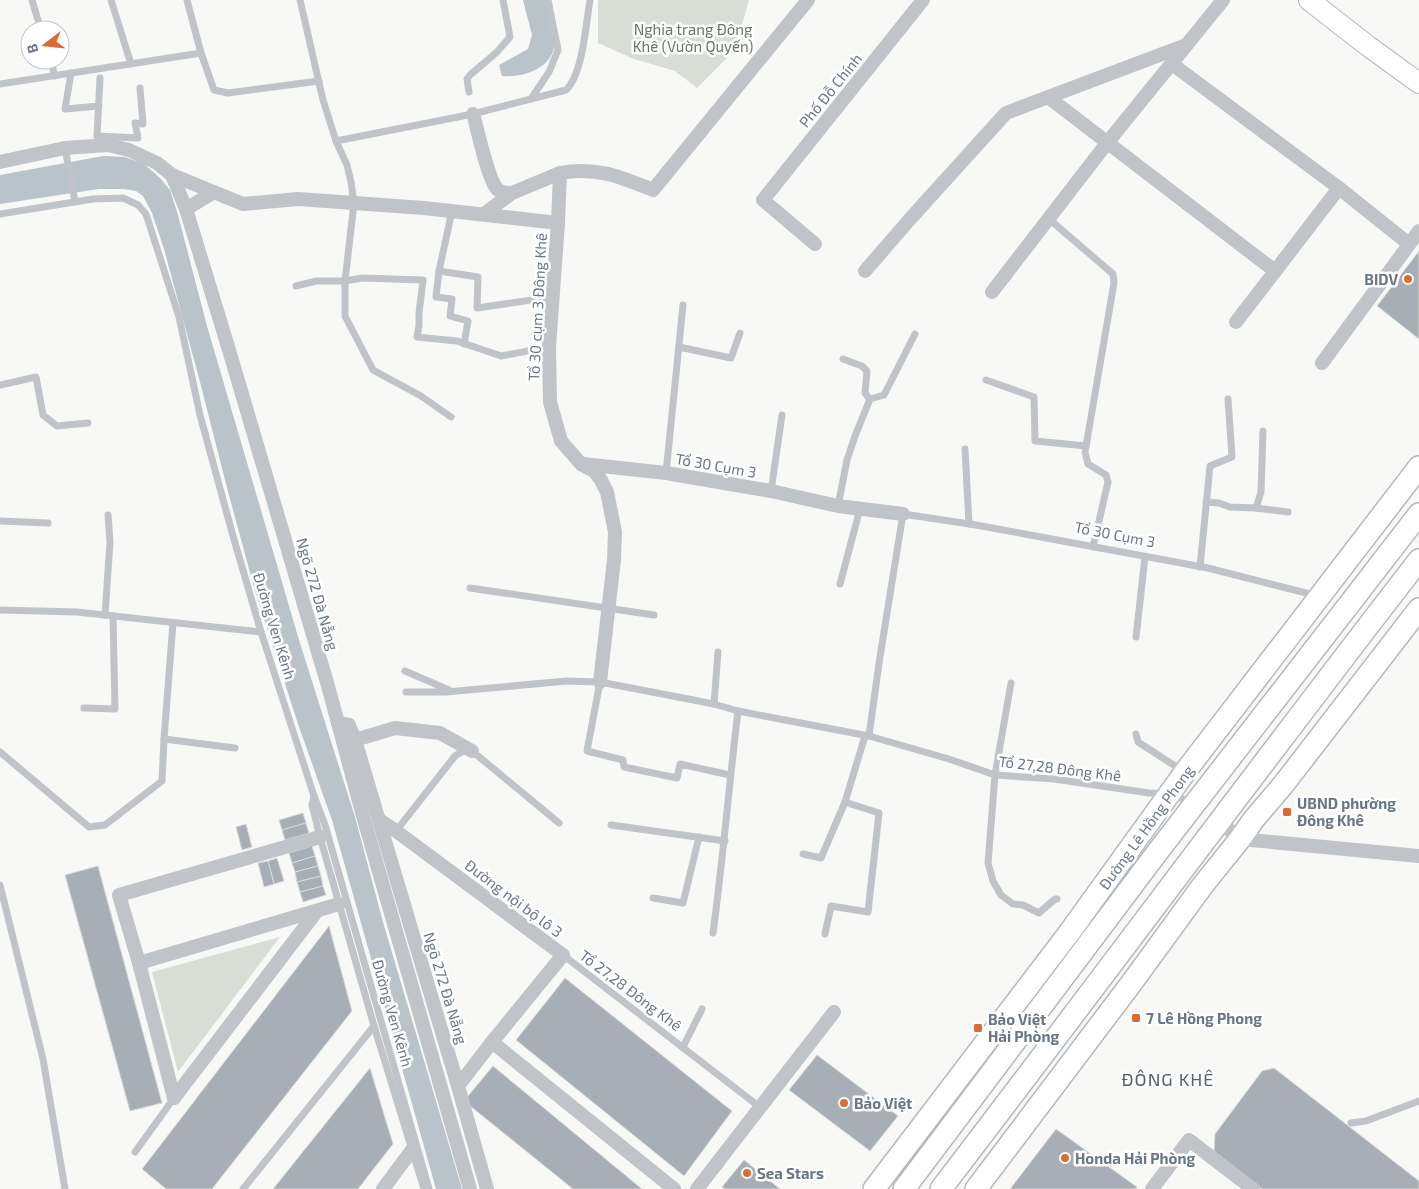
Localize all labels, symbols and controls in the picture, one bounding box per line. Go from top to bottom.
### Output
north arrow [20,20,70,70]
park label: Nghia trang Đông Khê (Vườn Quyến) [633,20,753,56]
text: B [23,42,41,55]
street label: Phố Đỗ Chính [795,49,865,131]
street label: Tổ 30 cụm 3 Đông Khê [524,232,550,382]
place label: BIDV [1364,270,1398,288]
marker: BIDV [1402,273,1414,285]
street label: Tổ 30 Cụm 3 [674,449,758,481]
street label: Tổ 30 Cụm 3 [1073,517,1157,551]
street label: Ngõ 272 Đà Nẵng [293,536,343,653]
street label: Đường Ven Kênh [250,570,300,682]
street label: Tổ 27,28 Đông Khê [998,752,1122,784]
street label: Đường Lê Hồng Phong [1095,761,1198,893]
place label: UBND phường Đông Khê [1297,794,1396,829]
marker: UBND phường Đông Khê [1281,806,1293,818]
street label: Đường nội bộ lô 3 [462,855,566,941]
street label: Ngõ 272 Đà Nẵng [420,930,472,1047]
street label: Tổ 27,28 Đông Khê [576,946,686,1034]
street label: Đường Ven Kênh [369,957,417,1069]
place label: 7 Lê Hồng Phong [1146,1009,1262,1027]
place label: Bảo Việt Hải Phòng [988,1010,1059,1045]
marker: 7 Lê Hồng Phong [1130,1012,1142,1024]
marker: Bảo Việt Hải Phòng [972,1022,984,1034]
district label: ĐÔNG KHÊ [1122,1068,1214,1090]
place label: Bảo Việt [854,1094,912,1112]
marker: Bảo Việt [838,1097,850,1109]
place label: Honda Hải Phòng [1075,1149,1195,1167]
marker: Honda Hải Phòng [1059,1152,1071,1164]
place label: Sea Stars [757,1164,824,1182]
marker: Sea Stars [741,1167,753,1179]

